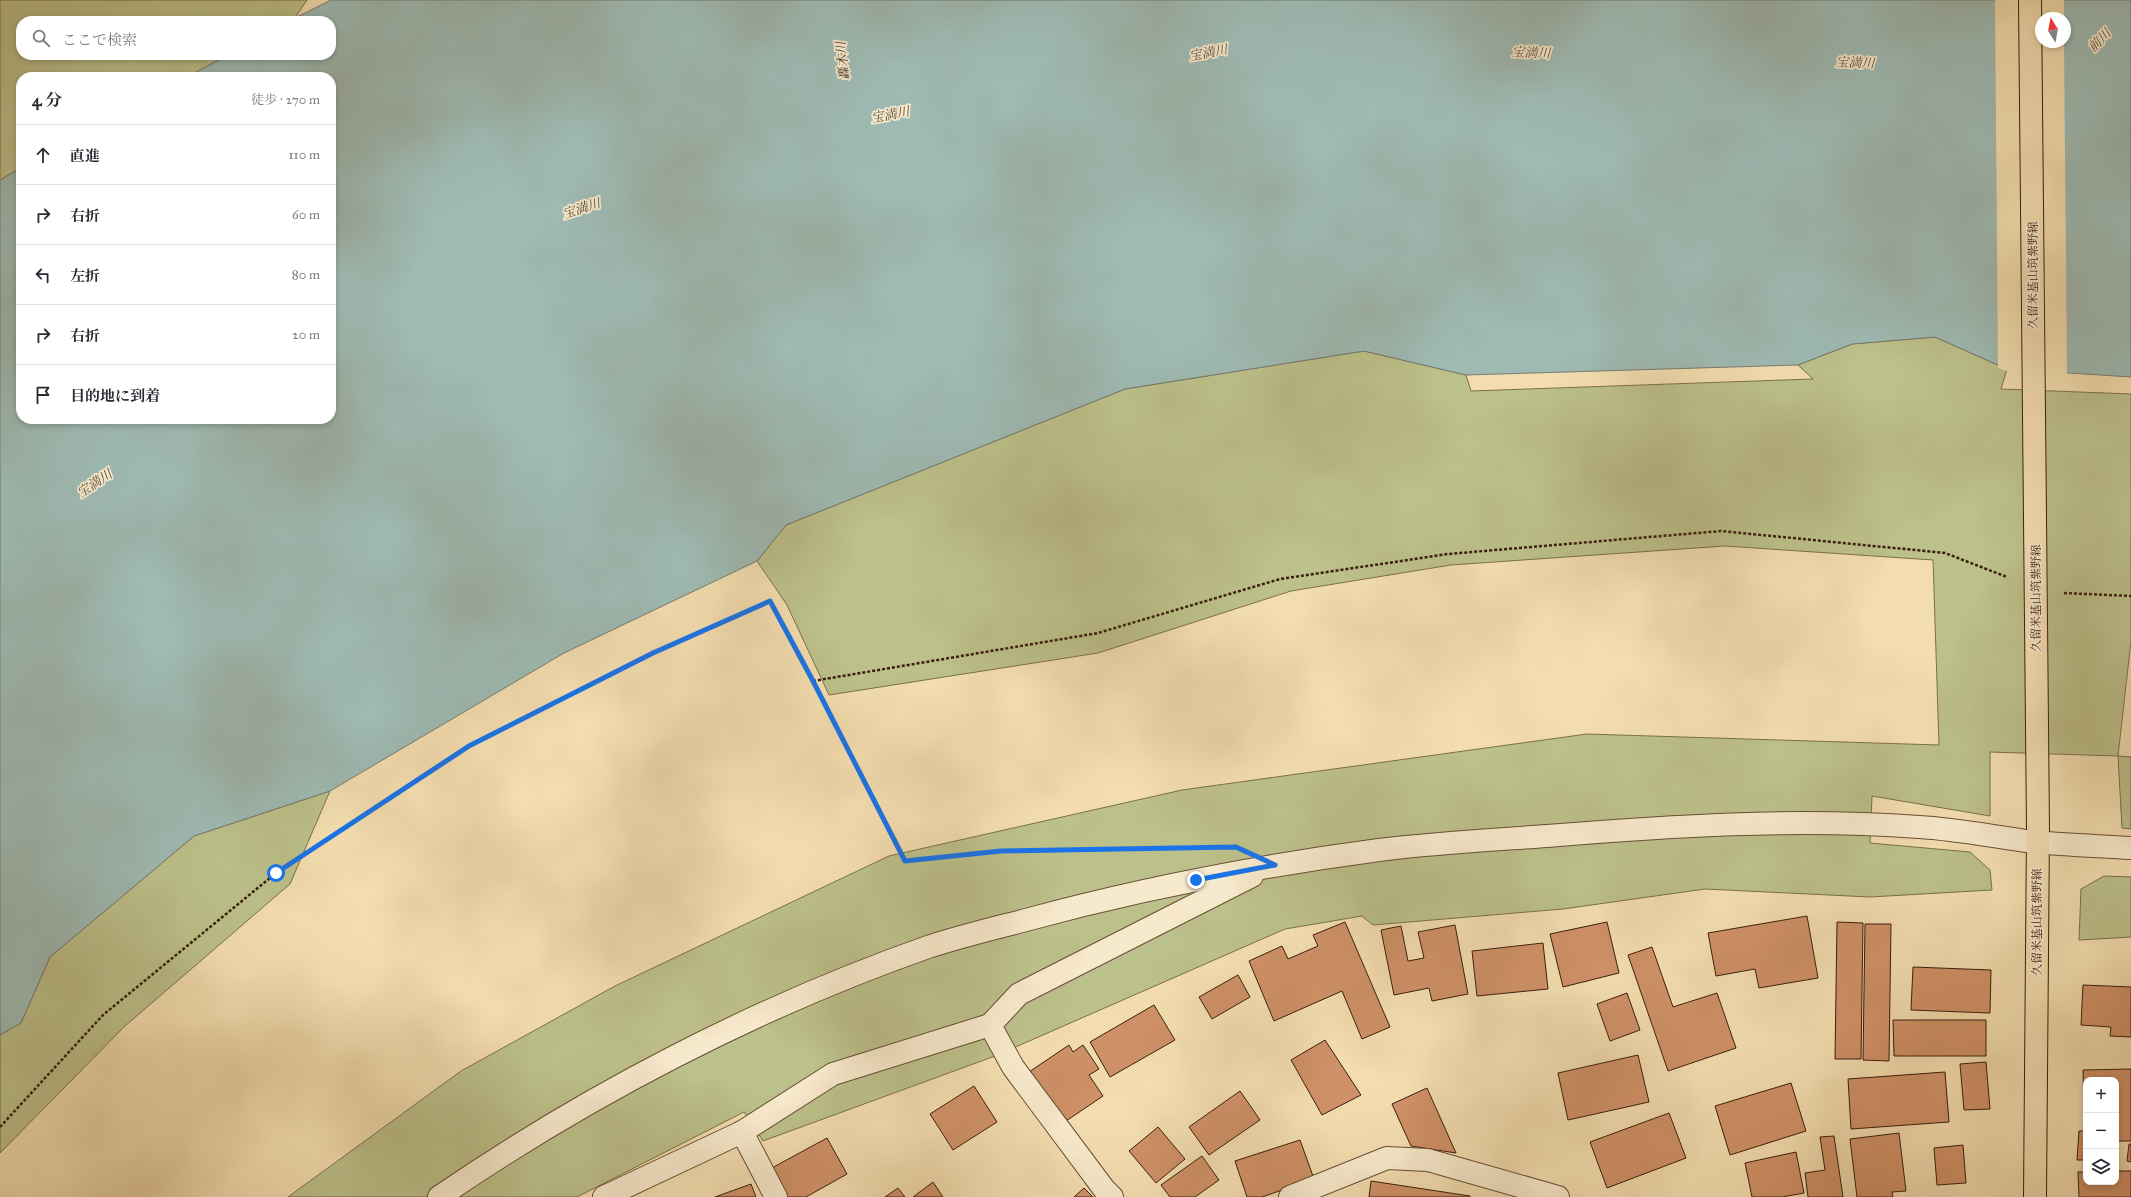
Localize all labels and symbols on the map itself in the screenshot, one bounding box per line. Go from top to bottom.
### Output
north arrow [2035,12,2071,48]
water label: 前川 [2085,24,2116,56]
water label: 轟木川 [832,39,853,81]
water label: 宝満川 [1188,41,1231,65]
water label: 宝満川 [1511,44,1553,62]
water label: 宝満川 [1835,54,1877,72]
water label: 宝満川 [870,103,913,127]
water label: 宝満川 [560,195,604,223]
street label: 久留米基山筑紫野線 [2026,221,2040,329]
water label: 宝満川 [74,465,117,501]
street label: 久留米基山筑紫野線 [2029,544,2043,652]
route start [267,864,285,882]
street label: 久留米基山筑紫野線 [2030,868,2044,976]
route end [1187,871,1205,889]

